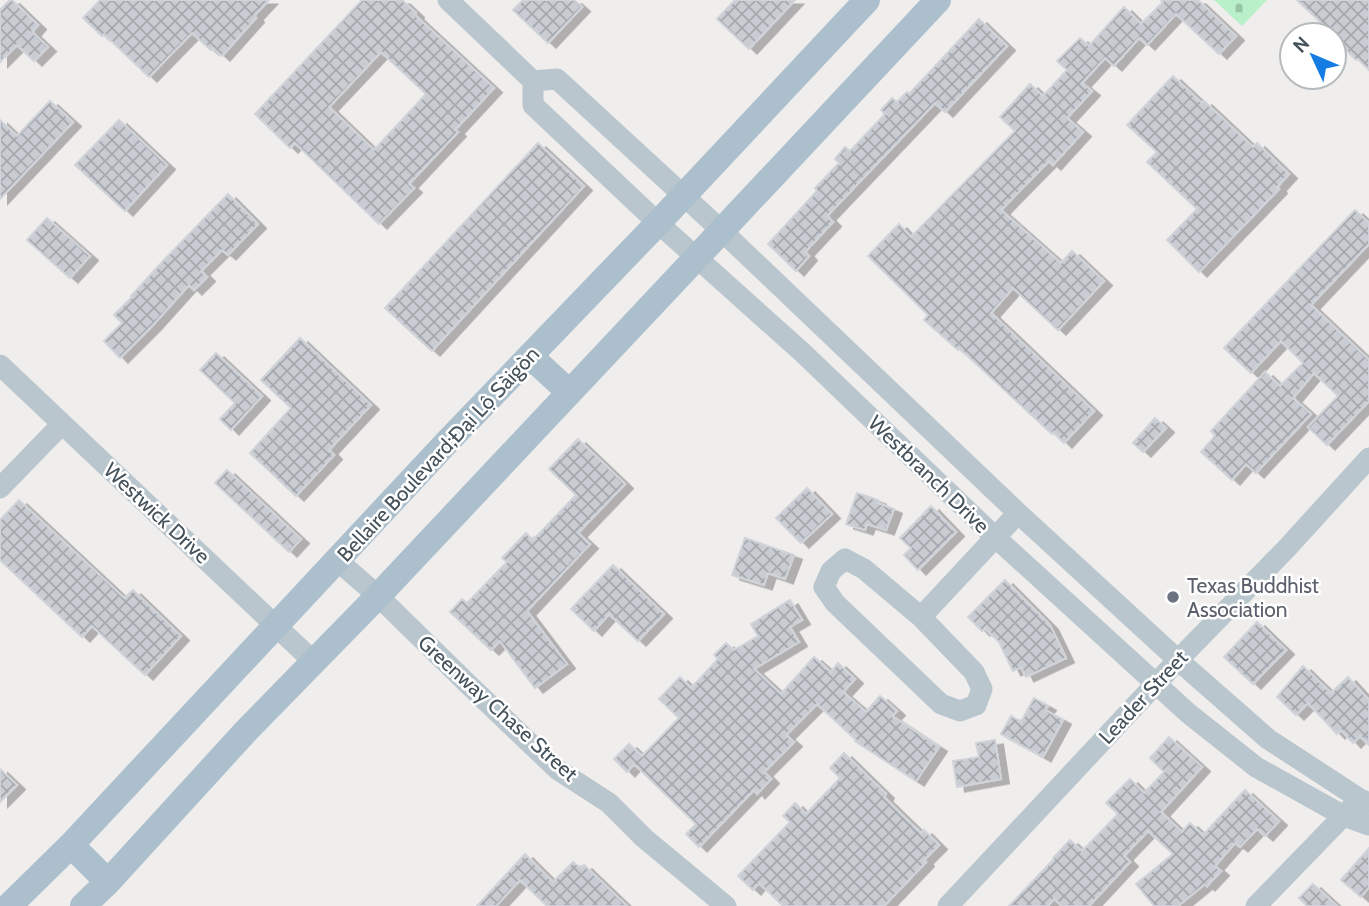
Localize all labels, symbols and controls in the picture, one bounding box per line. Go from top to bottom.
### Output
north arrow [1278,21,1348,91]
text: N [1288,32,1314,57]
street label: Bellaire Boulevard;Đại Lộ Sàigòn [332,341,544,567]
street label: Westbranch Drive [863,410,995,538]
street label: Westwick Drive [99,457,215,569]
place label: Texas Buddhist Association [1187,573,1319,622]
marker: Texas Buddhist Association [1165,589,1181,605]
street label: Greenway Chase Street [413,630,583,786]
street label: Leader Street [1093,645,1193,749]

